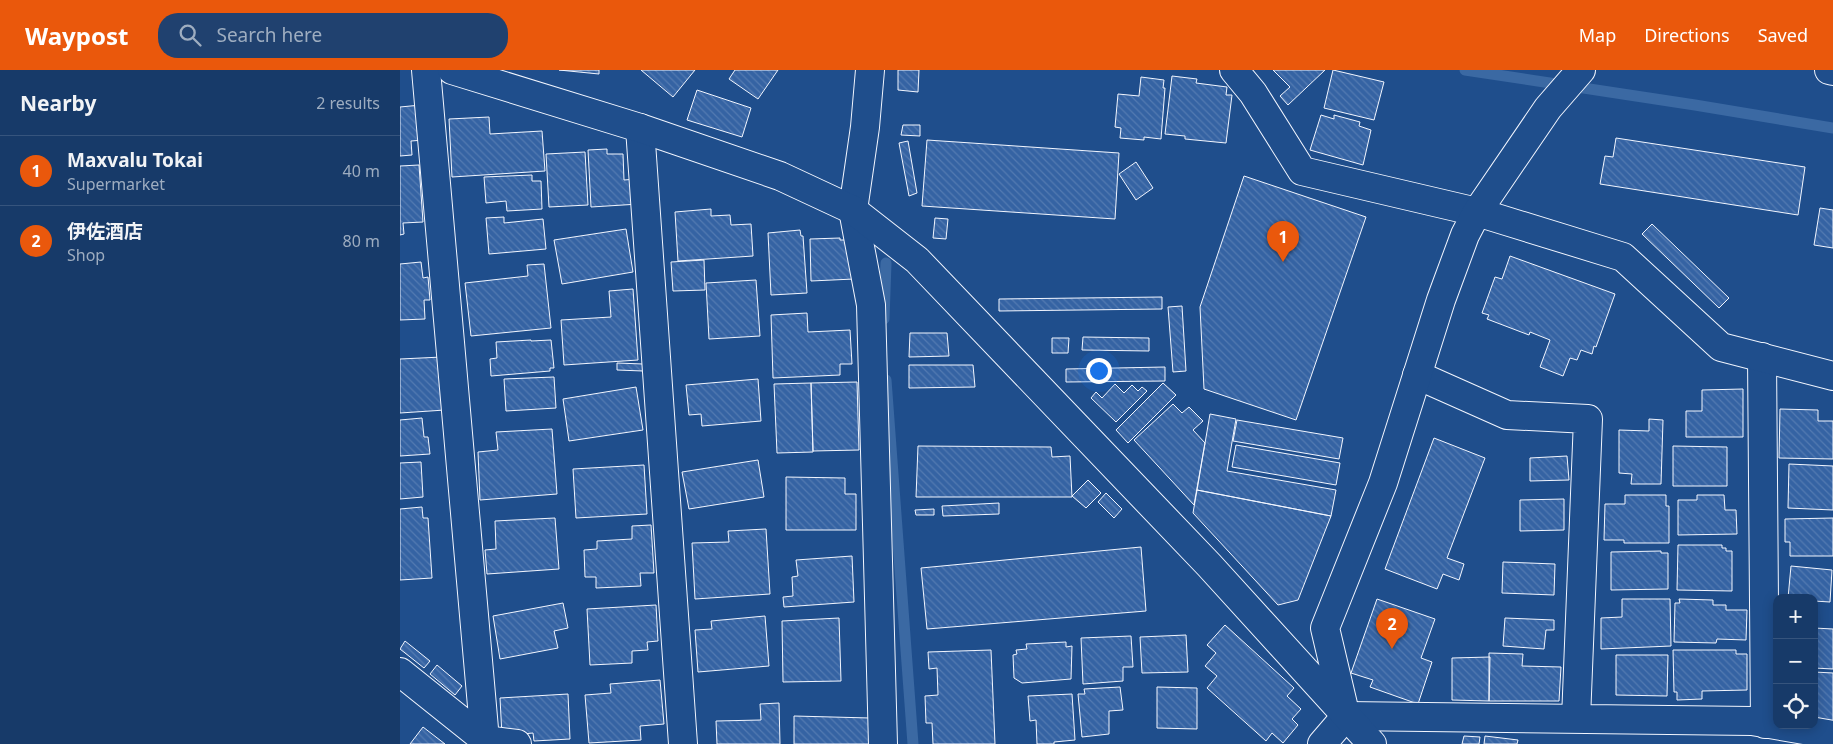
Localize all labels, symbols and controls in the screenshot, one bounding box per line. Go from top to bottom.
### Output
search box [158,13,508,58]
text: Waypost [25,19,128,52]
icon: search [176,21,204,49]
text: Search here [216,22,322,48]
text: Map [1579,23,1616,47]
text: Directions [1644,23,1730,47]
text: Saved [1758,23,1808,47]
text: Nearby [20,89,96,117]
text: 2 results [316,92,380,114]
text: Maxvalu Tokai [67,147,203,173]
text: 1 [31,160,41,182]
text: 40 m [343,160,380,182]
text: Supermarket [67,173,165,195]
text: 伊佐酒店 [67,218,143,244]
pin: 1 [1267,221,1299,262]
text: 2 [31,230,41,252]
text: 80 m [343,230,380,252]
text: Shop [67,244,105,266]
your location [1086,358,1112,384]
map controls [1773,594,1818,729]
button: + [1773,594,1818,639]
pin: 2 [1376,608,1408,649]
button: − [1773,639,1818,684]
button: locate [1773,684,1818,729]

